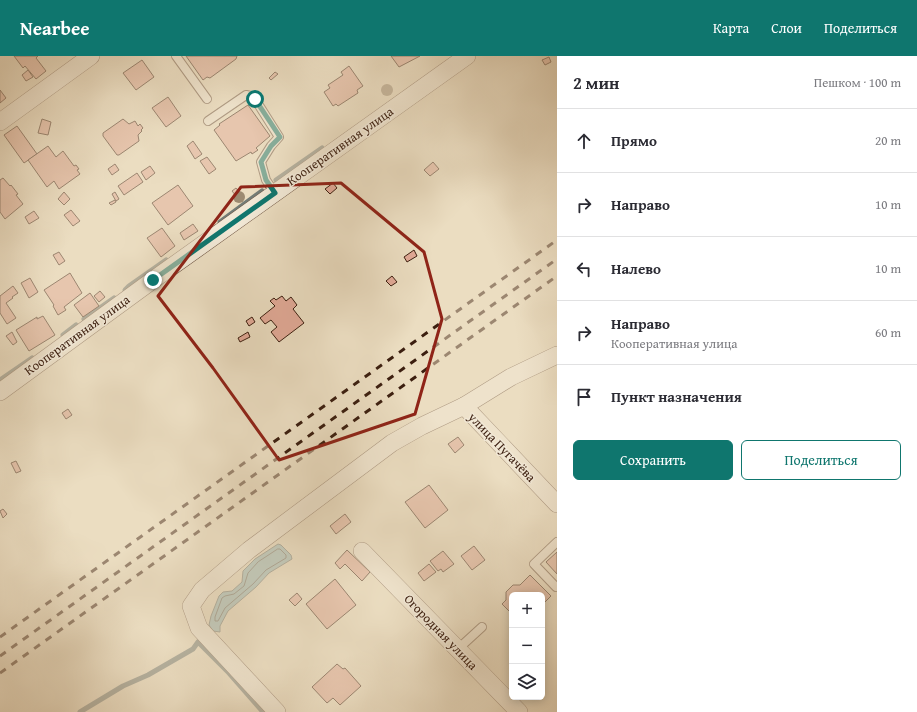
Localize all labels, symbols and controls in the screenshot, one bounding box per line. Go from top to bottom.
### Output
text: Nearbee [20,14,90,42]
text: Карта [713,18,749,38]
text: Слои [771,18,802,38]
text: Поделиться [824,18,897,38]
text: 2 мин [573,70,619,95]
text: Пешком · 100 m [814,73,901,92]
route start [246,90,264,108]
street label: Кооперативная улица [283,101,398,190]
icon: ahead [573,130,595,152]
text: Прямо [611,130,657,151]
text: 20 m [875,131,901,150]
icon: right [573,194,595,216]
text: Направо [611,194,670,215]
text: 10 m [875,195,901,214]
icon: left [573,258,595,280]
text: Налево [611,258,661,279]
text: 10 m [875,259,901,278]
route end [144,271,162,289]
street label: Кооперативная улица [20,290,134,380]
text: Направо [611,313,670,334]
icon: right [573,322,595,344]
text: 60 m [875,323,901,342]
text: Кооперативная улица [611,334,738,353]
icon: arrive [573,386,595,408]
text: Пункт назначения [611,386,742,407]
street label: улица Пугачёва [463,407,541,487]
button: Сохранить [573,440,733,480]
button: Поделиться [741,440,901,480]
street label: Огородная улица [400,590,483,675]
map controls [509,592,545,700]
button: + [509,592,545,628]
button: − [509,628,545,664]
button: layers [509,664,545,700]

